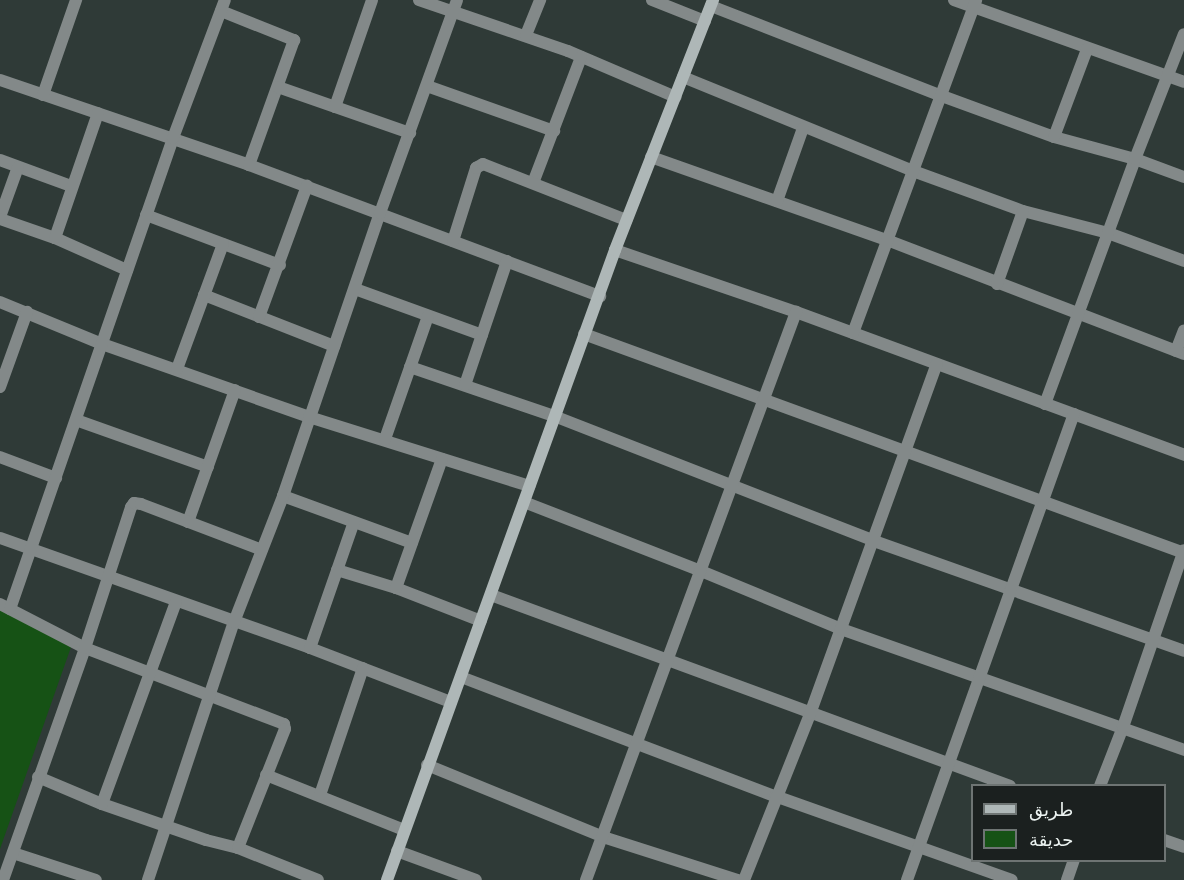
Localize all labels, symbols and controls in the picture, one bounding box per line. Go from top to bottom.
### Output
legend [971,784,1166,862]
text: طريق [1029,799,1073,820]
text: حديقة [1029,829,1073,850]

